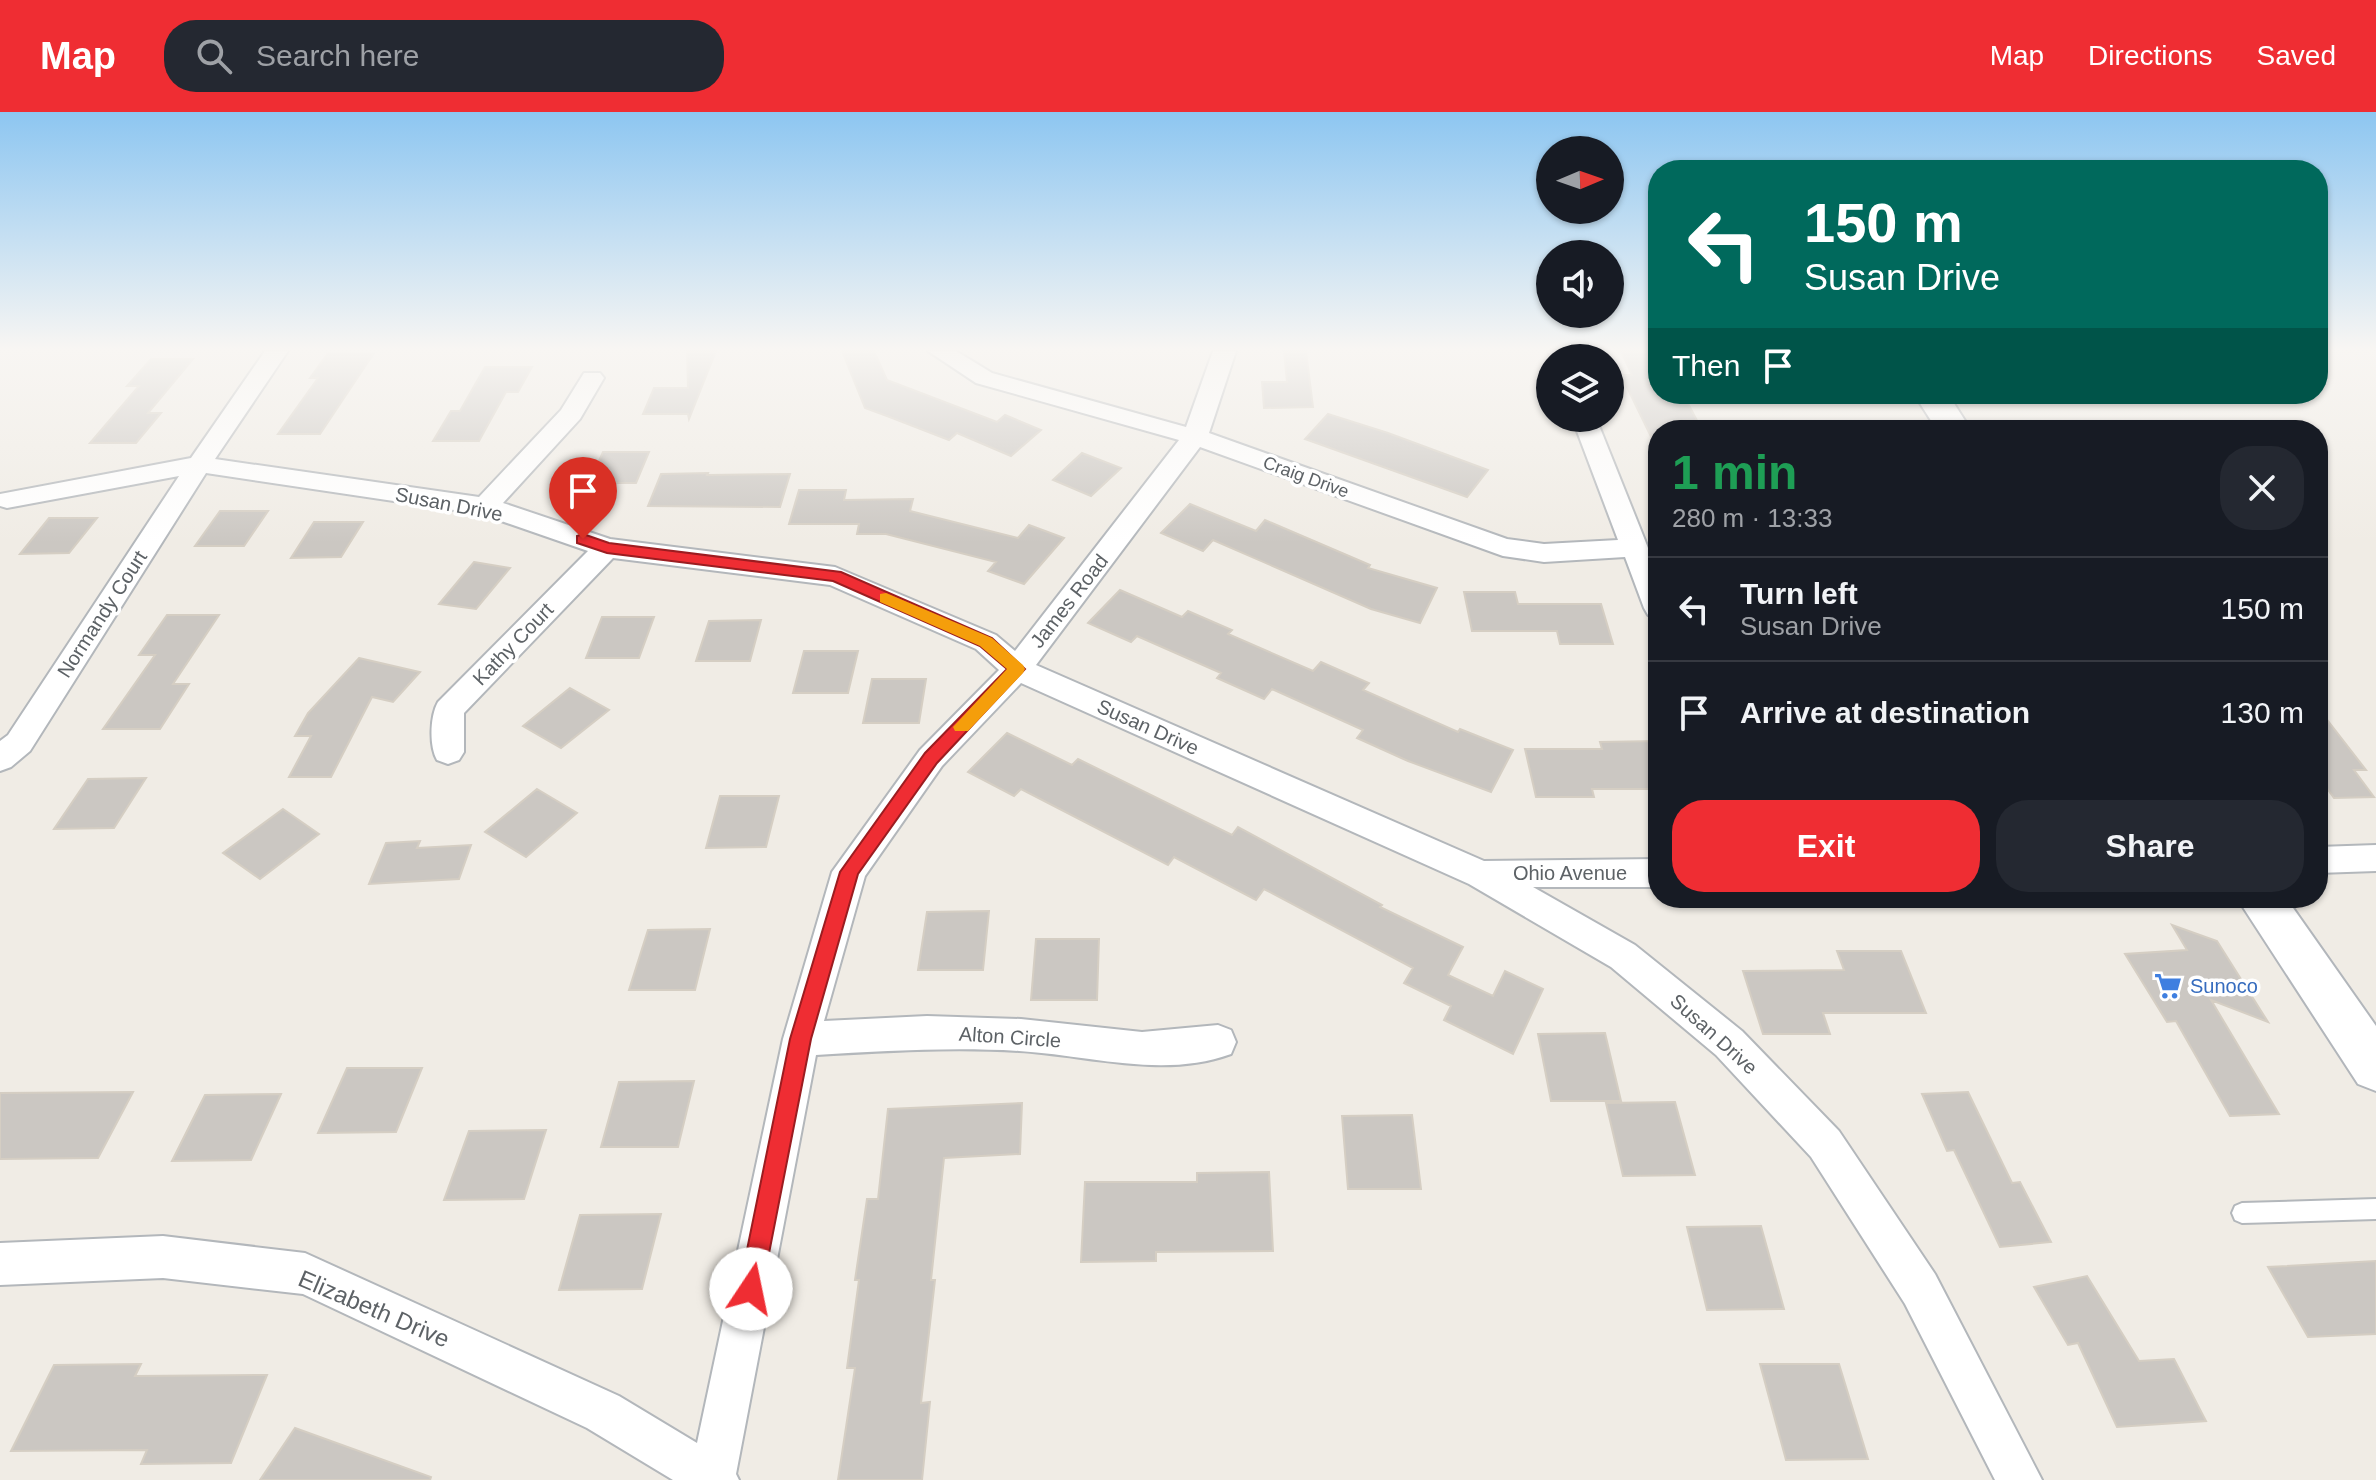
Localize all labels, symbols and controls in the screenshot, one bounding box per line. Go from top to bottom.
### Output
search box [164,20,724,92]
icon: search [192,34,236,78]
text: Map [40,35,116,77]
text: Search here [256,39,419,72]
text: Map [1990,40,2044,71]
text: Directions [2088,40,2213,71]
text: Saved [2257,40,2336,71]
north arrow [1536,136,1624,224]
map controls [1536,136,1624,432]
text: 150 m [1804,191,1963,254]
icon: left [1672,192,1776,296]
button: sound [1536,240,1624,328]
text: Susan Drive [1804,257,2000,298]
button: layers [1536,344,1624,432]
icon: arrive [1756,344,1800,388]
text: Then [1672,349,1740,382]
text: 1 min [1672,446,1797,499]
button: close [2220,446,2304,530]
street label: Craig Drive [1260,452,1352,502]
pin [549,457,617,539]
icon: arrive [561,469,605,513]
street label: Susan Drive [393,483,505,525]
text: 280 m · 13:33 [1672,503,1832,533]
street label: Normandy Court [53,546,151,682]
street label: James Road [1026,550,1112,652]
text: Turn left [1740,577,1858,610]
icon: left [1672,587,1716,631]
text: 150 m [2221,592,2304,625]
street label: Kathy Court [468,598,558,690]
text: Susan Drive [1740,611,1882,641]
icon: arrive [1672,691,1716,735]
street label: Susan Drive [1094,695,1202,759]
text: Arrive at destination [1740,696,2030,729]
text: 130 m [2221,696,2304,729]
button: Exit [1672,800,1980,892]
button: Share [1996,800,2304,892]
street label: Ohio Avenue [1513,862,1627,884]
supermarket icon: Sunoco [2153,971,2183,1001]
place label: Sunoco [2190,975,2258,997]
street label: Susan Drive [1666,989,1762,1079]
street label: Alton Circle [958,1022,1062,1052]
position arrow [709,1247,793,1331]
street label: Elizabeth Drive [295,1265,454,1352]

